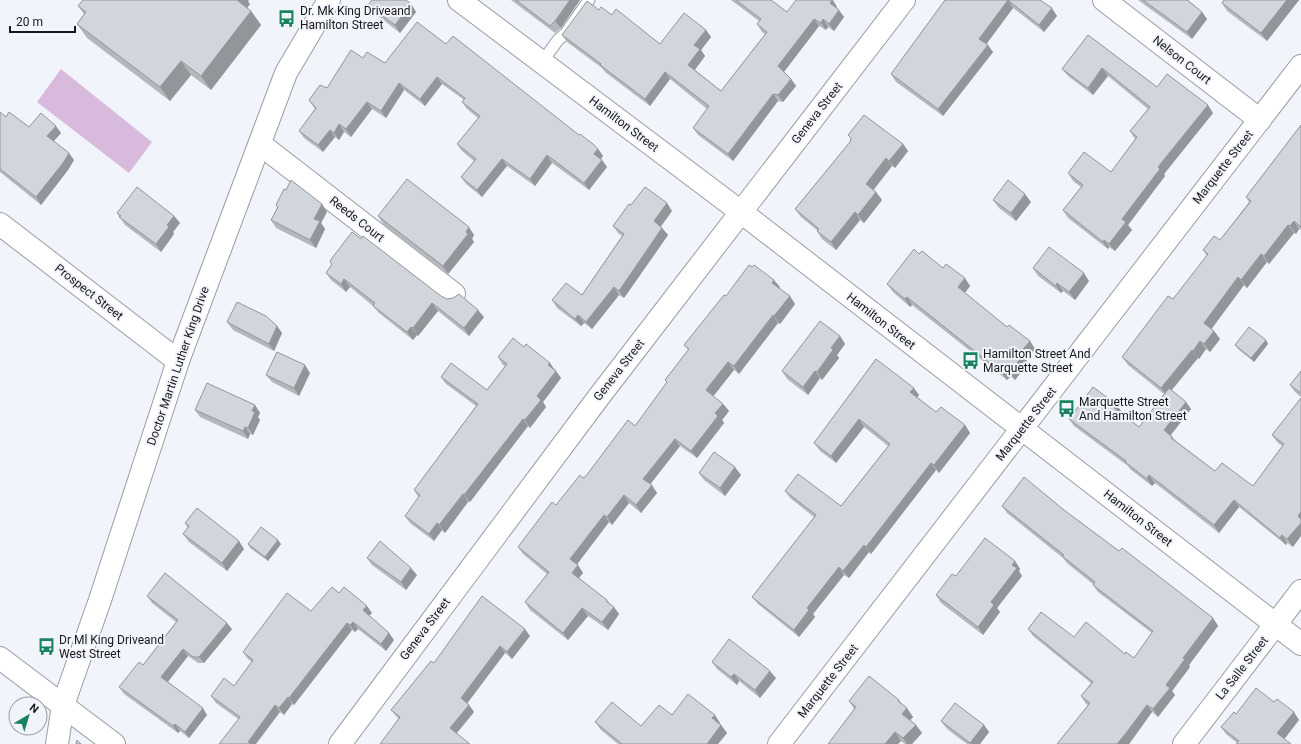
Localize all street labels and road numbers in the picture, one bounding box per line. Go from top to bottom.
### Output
street label: Nelson Court [1150,33,1214,87]
street label: Geneva Street [789,79,845,147]
street label: Hamilton Street [586,93,662,155]
street label: Marquette Street [1190,127,1256,207]
street label: Reeds Court [327,193,387,245]
street label: Prospect Street [52,261,126,323]
street label: Doctor Martin Luther King Drive [144,285,212,447]
street label: Hamilton Street [844,290,918,352]
street label: Geneva Street [591,336,647,404]
street label: Marquette Street [993,384,1059,464]
street label: Hamilton Street [1101,487,1175,549]
street label: Geneva Street [397,595,453,663]
street label: La Salle Street [1213,634,1271,702]
street label: Marquette Street [795,641,861,721]

